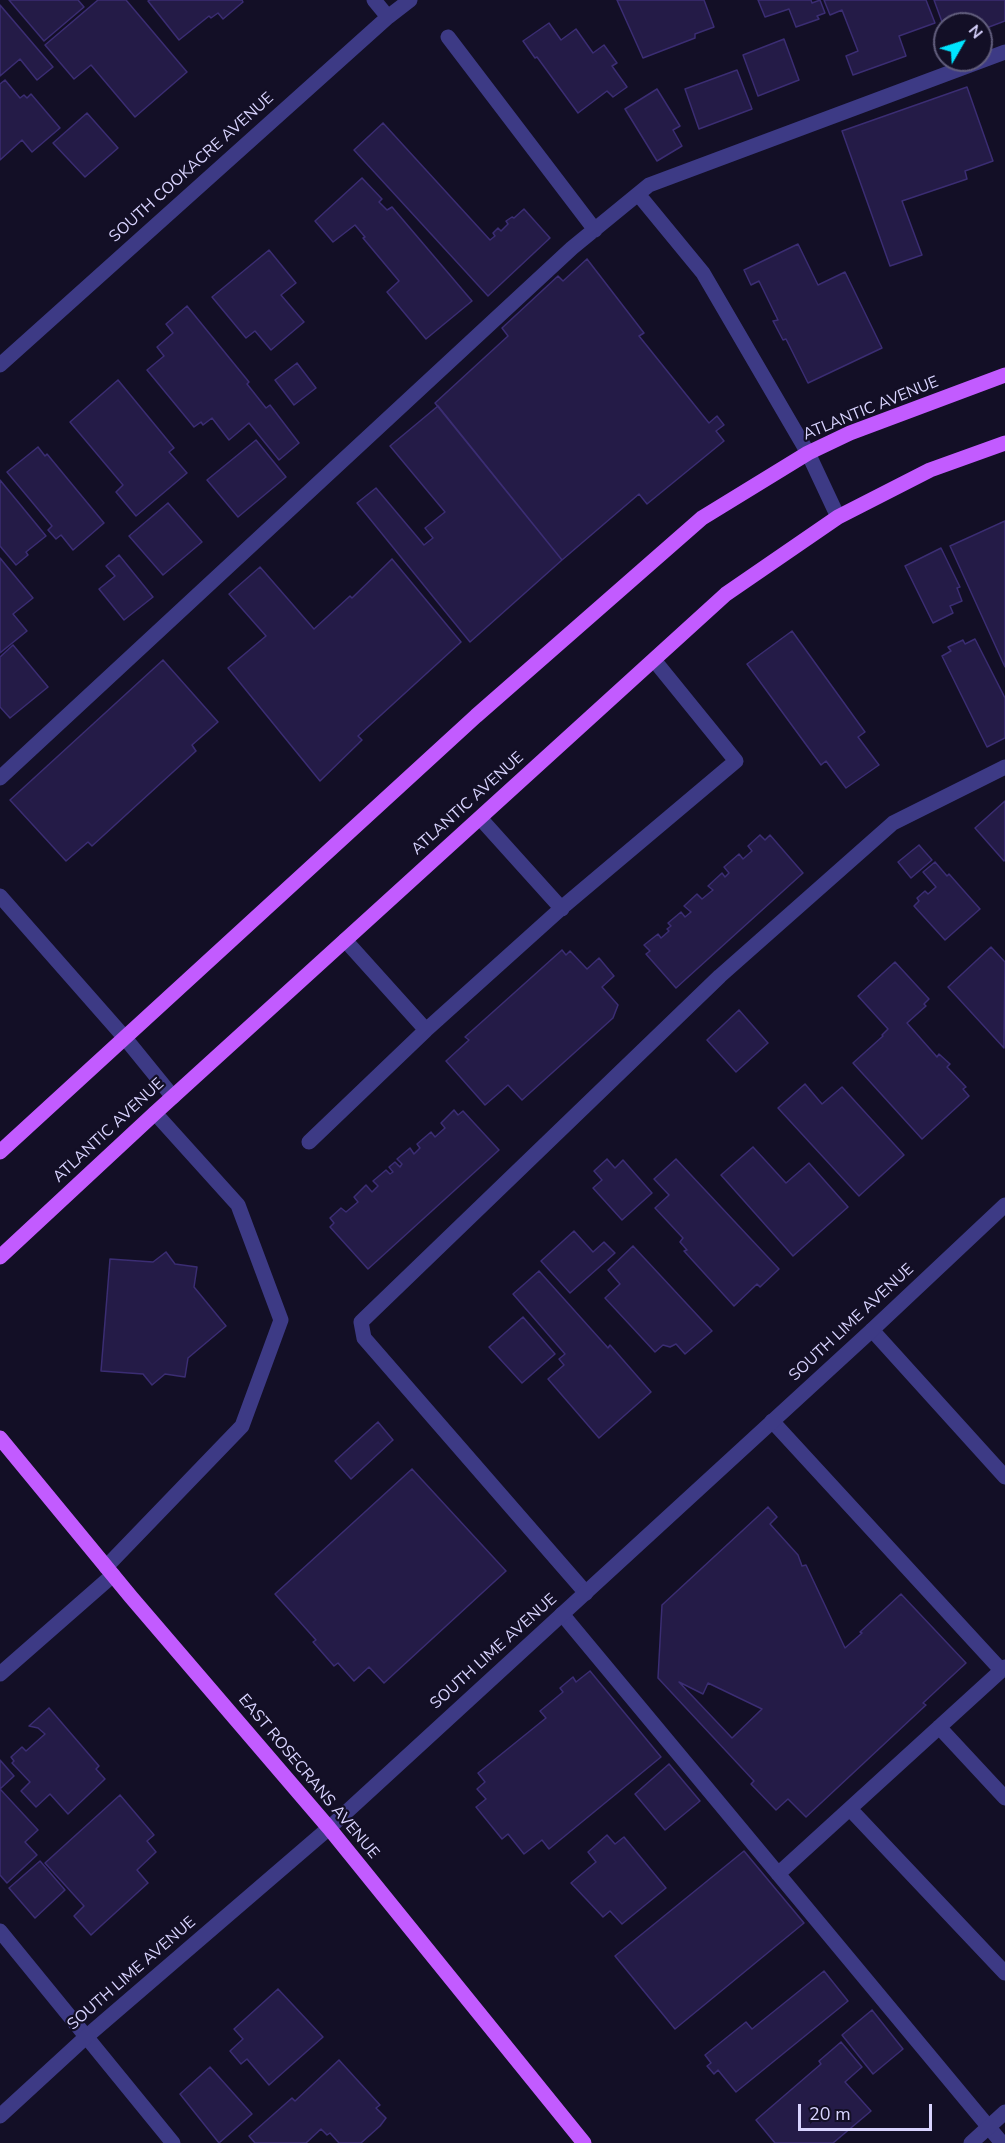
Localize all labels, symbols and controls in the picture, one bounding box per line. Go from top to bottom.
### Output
north arrow [933,12,993,72]
text: N [963,20,988,44]
street label: SOUTH COOKACRE AVENUE [106,89,278,247]
street label: ATLANTIC AVENUE [800,373,942,445]
street label: ATLANTIC AVENUE [408,749,528,859]
street label: ATLANTIC AVENUE [50,1075,168,1187]
street label: SOUTH LIME AVENUE [786,1260,918,1386]
street label: SOUTH LIME AVENUE [427,1590,561,1714]
street label: EAST ROSECRANS AVENUE [234,1691,382,1863]
street label: SOUTH LIME AVENUE [64,1913,200,2035]
scale bar [801,2092,934,2130]
text: 20 m [809,2102,851,2126]

